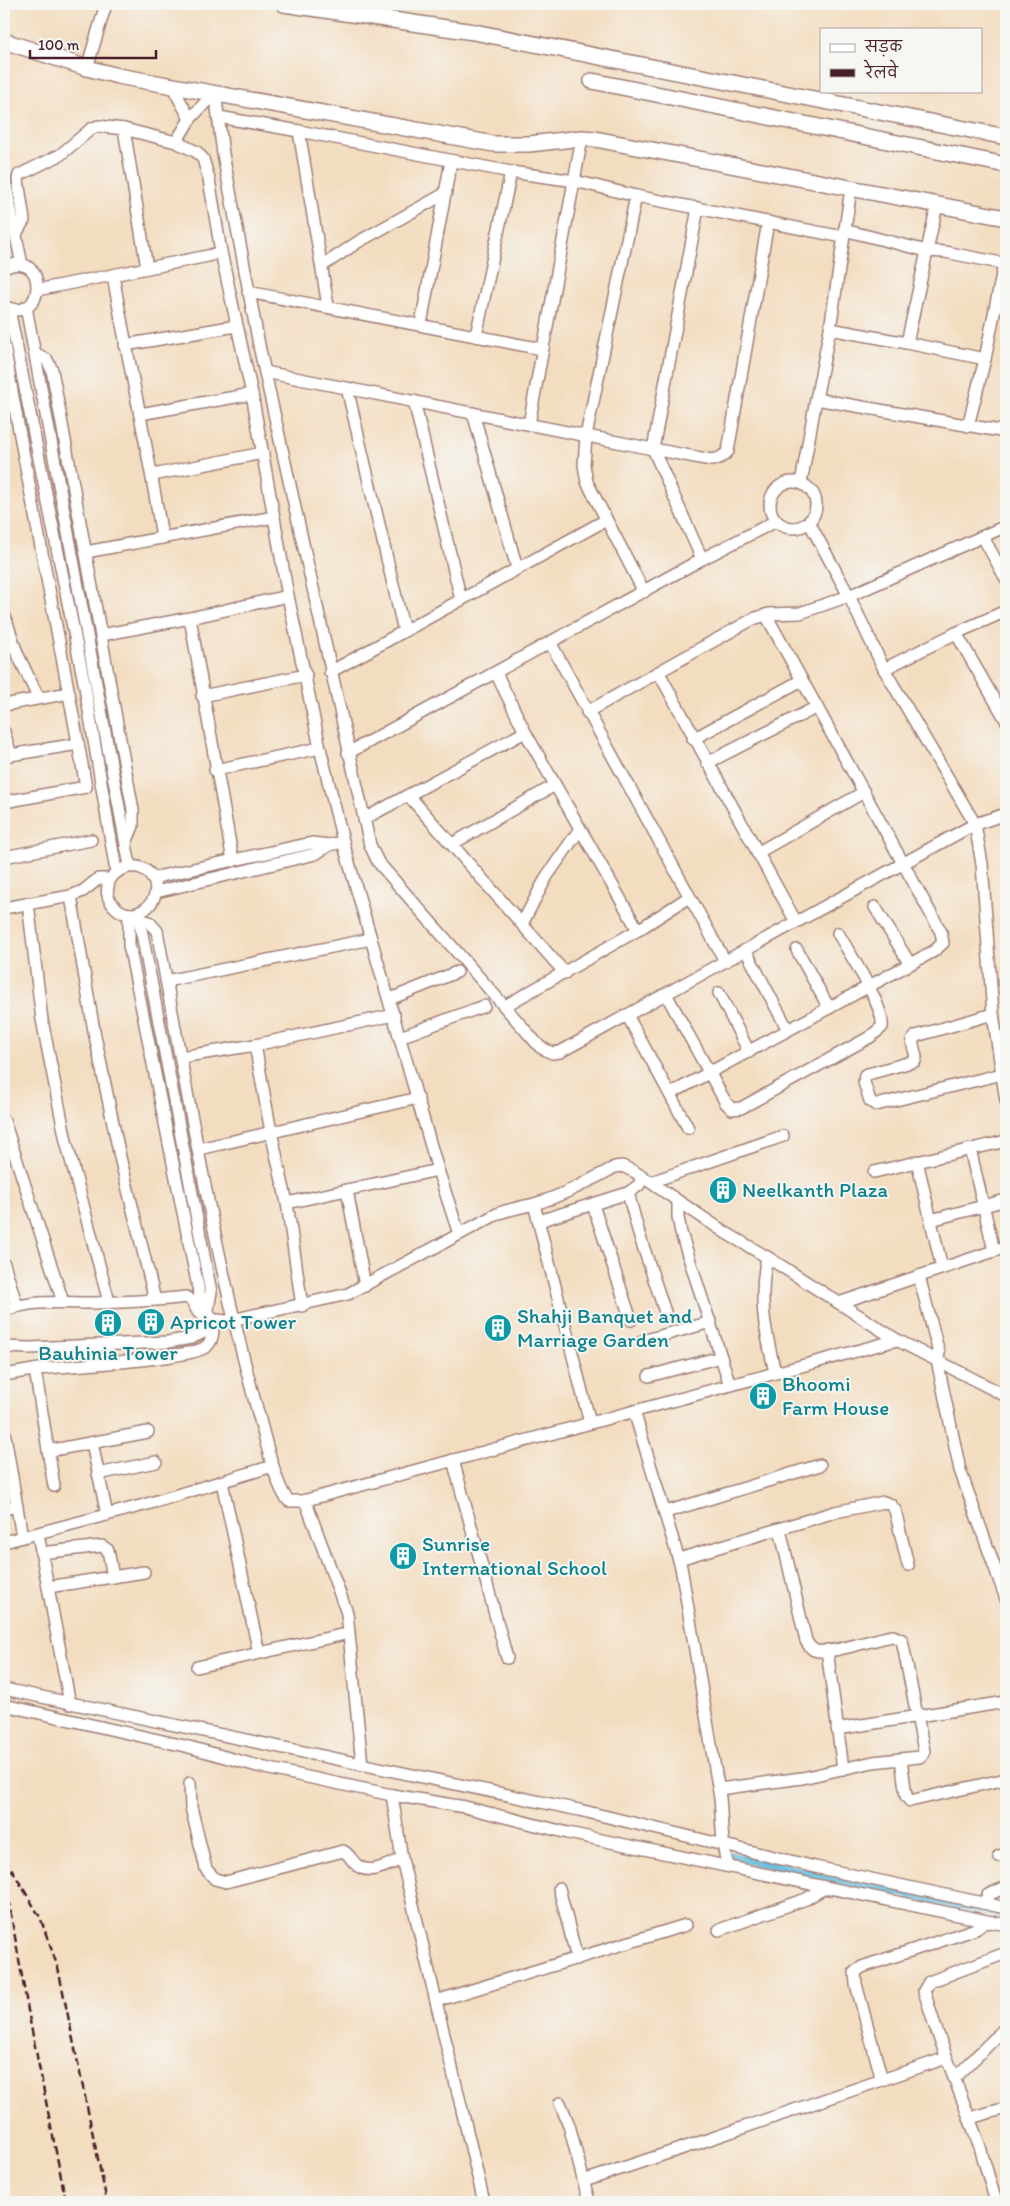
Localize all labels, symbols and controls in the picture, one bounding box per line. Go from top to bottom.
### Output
scale bar [30,28,156,60]
legend [820,28,982,92]
text: 100 m [38,36,80,54]
text: सड़क [864,38,903,57]
text: रेलवे [863,59,899,82]
building icon: Neelkanth Plaza [708,1175,738,1205]
place label: Neelkanth Plaza [742,1177,888,1202]
place label: Shahji Banquet and Marriage Garden [517,1303,692,1352]
building icon: Apricot Tower [136,1307,166,1337]
building icon: Bauhinia Tower [93,1308,123,1338]
place label: Apricot Tower [170,1309,297,1334]
building icon: Shahji Banquet and Marriage Garden [483,1313,513,1343]
place label: Bauhinia Tower [38,1340,178,1365]
place label: Bhoomi Farm House [782,1371,889,1420]
building icon: Bhoomi Farm House [748,1381,778,1411]
place label: Sunrise International School [422,1531,607,1580]
building icon: Sunrise International School [388,1541,418,1571]

